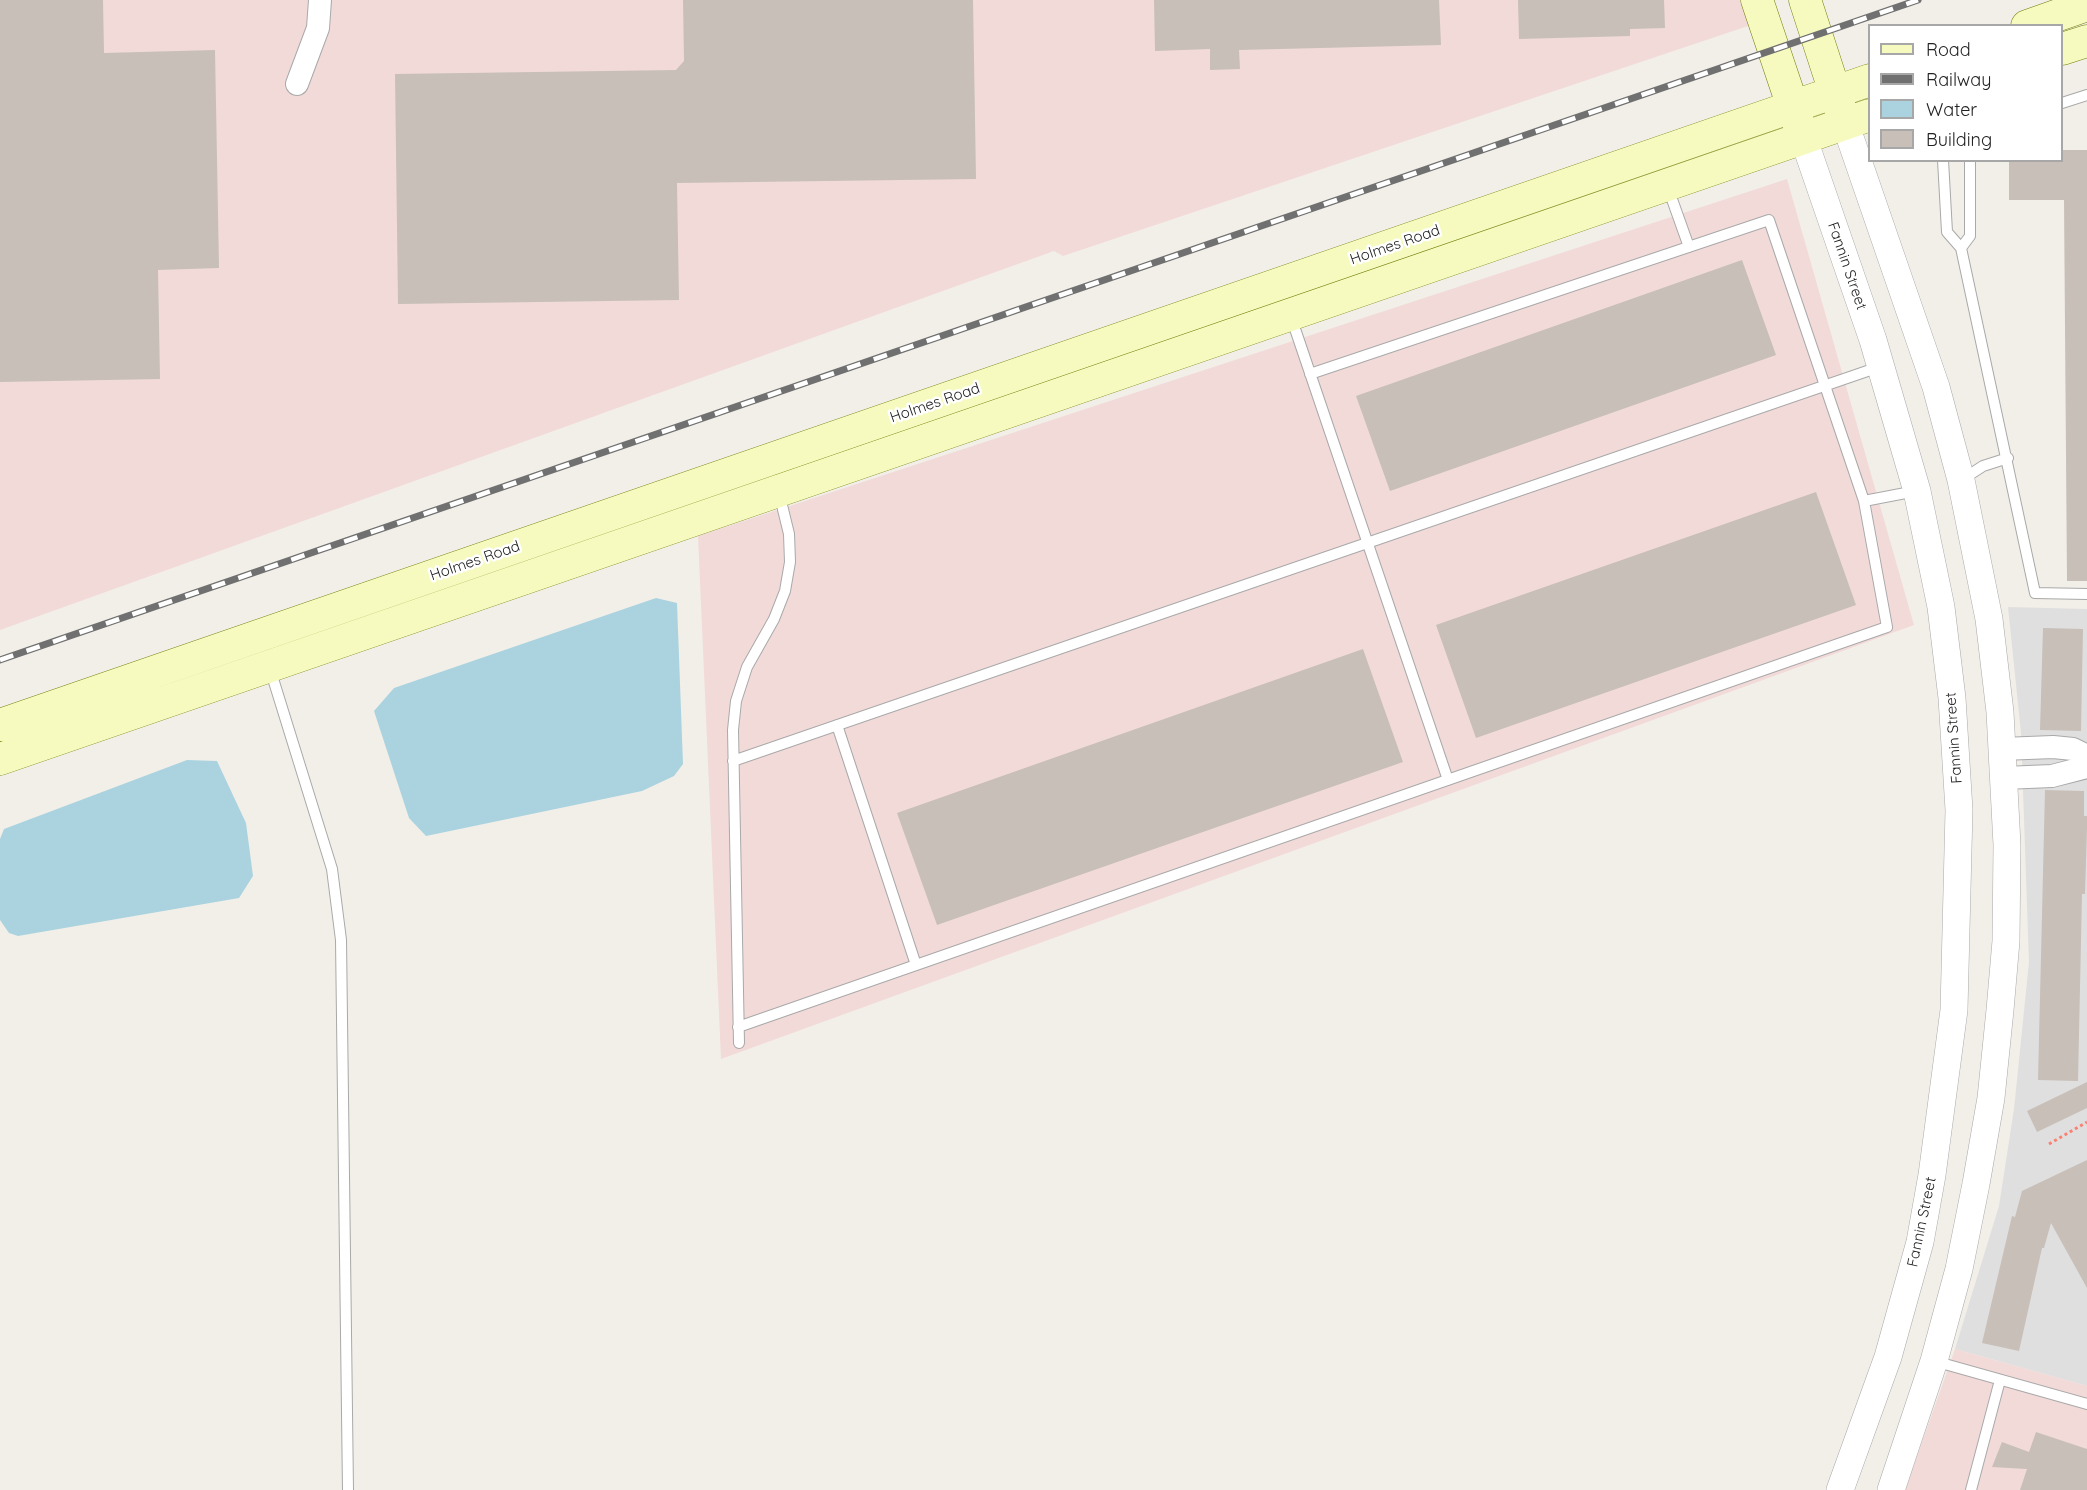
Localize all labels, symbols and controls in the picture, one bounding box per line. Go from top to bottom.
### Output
legend [1868,24,2063,162]
text: Road [1926,38,1971,61]
text: Railway [1926,68,1992,91]
text: Water [1926,98,1977,121]
text: Building [1926,128,1992,151]
street label: Fannin Street [1824,220,1870,312]
street label: Holmes Road [1348,221,1442,269]
street label: Holmes Road [888,379,982,427]
street label: Holmes Road [428,537,522,585]
street label: Fannin Street [1942,692,1966,784]
street label: Fannin Street [1904,1175,1940,1269]

